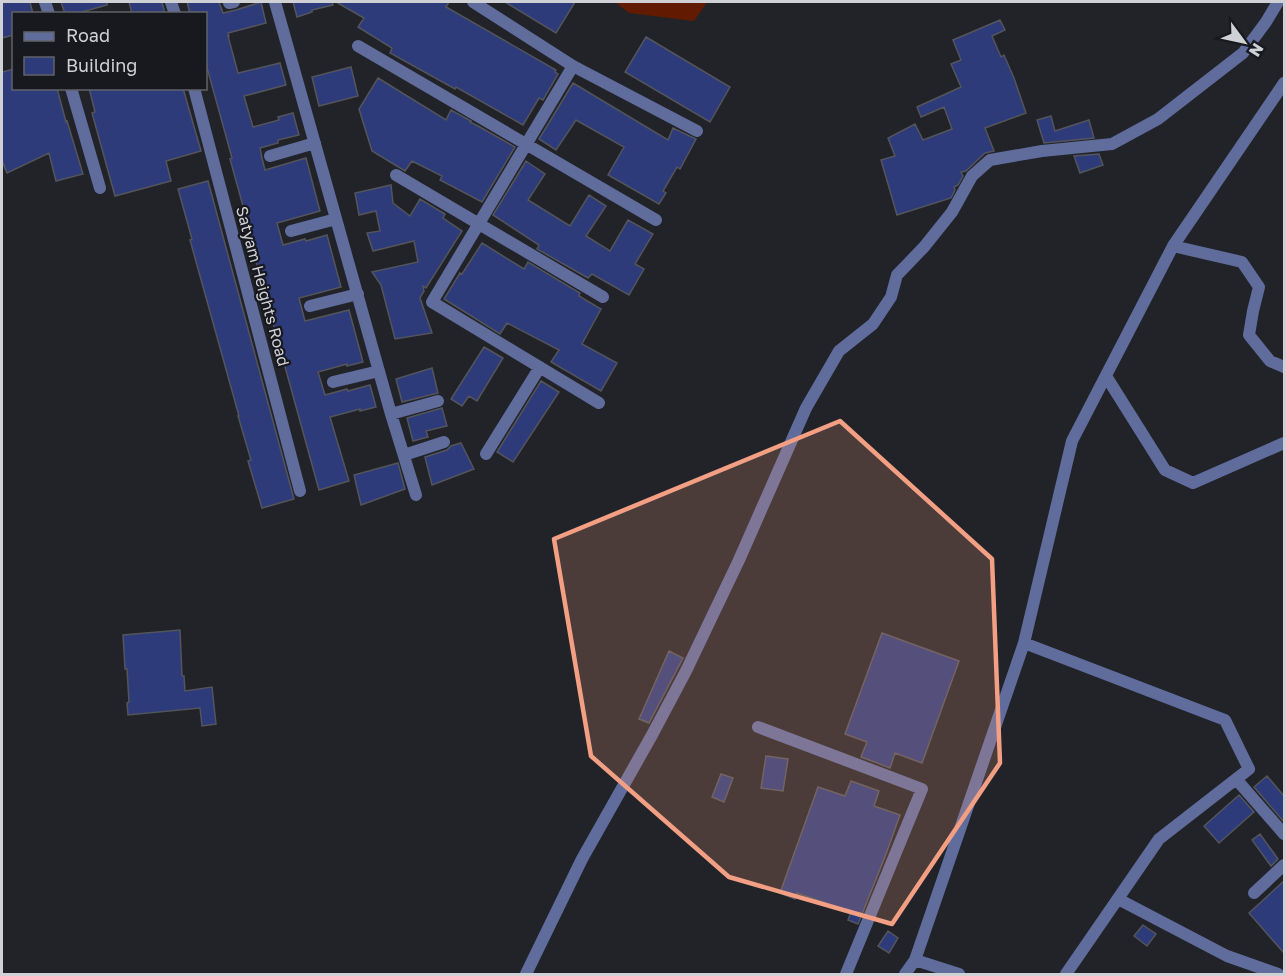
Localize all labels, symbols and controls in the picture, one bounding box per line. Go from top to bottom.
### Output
legend [12,12,207,90]
north arrow [1214,12,1274,72]
text: Road [66,24,110,46]
text: N [1245,40,1268,61]
text: Building [66,54,137,76]
street label: Satyam Heights Road [232,204,294,368]

